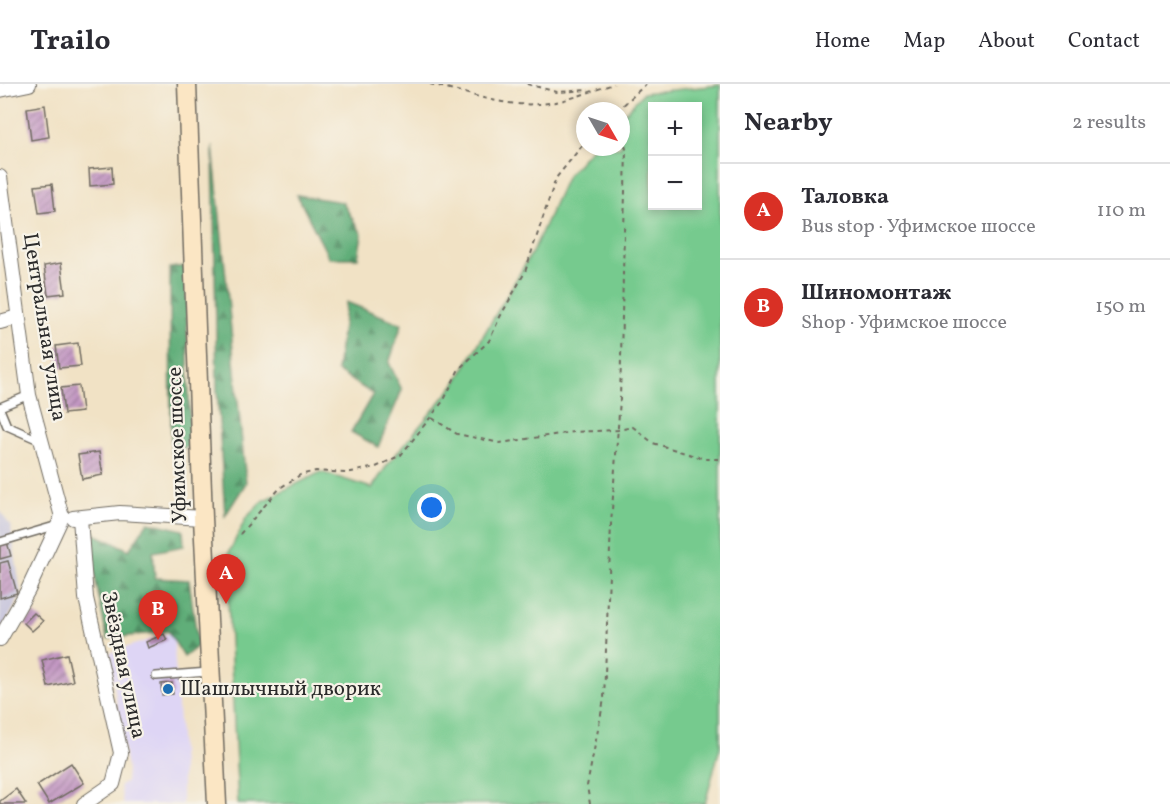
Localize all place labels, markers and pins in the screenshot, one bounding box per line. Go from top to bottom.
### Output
pin: A [206,554,246,604]
pin: B [138,590,178,640]
place label: Шашлычный дворик [180,675,381,704]
marker: Шашлычный дворик [161,682,175,696]

